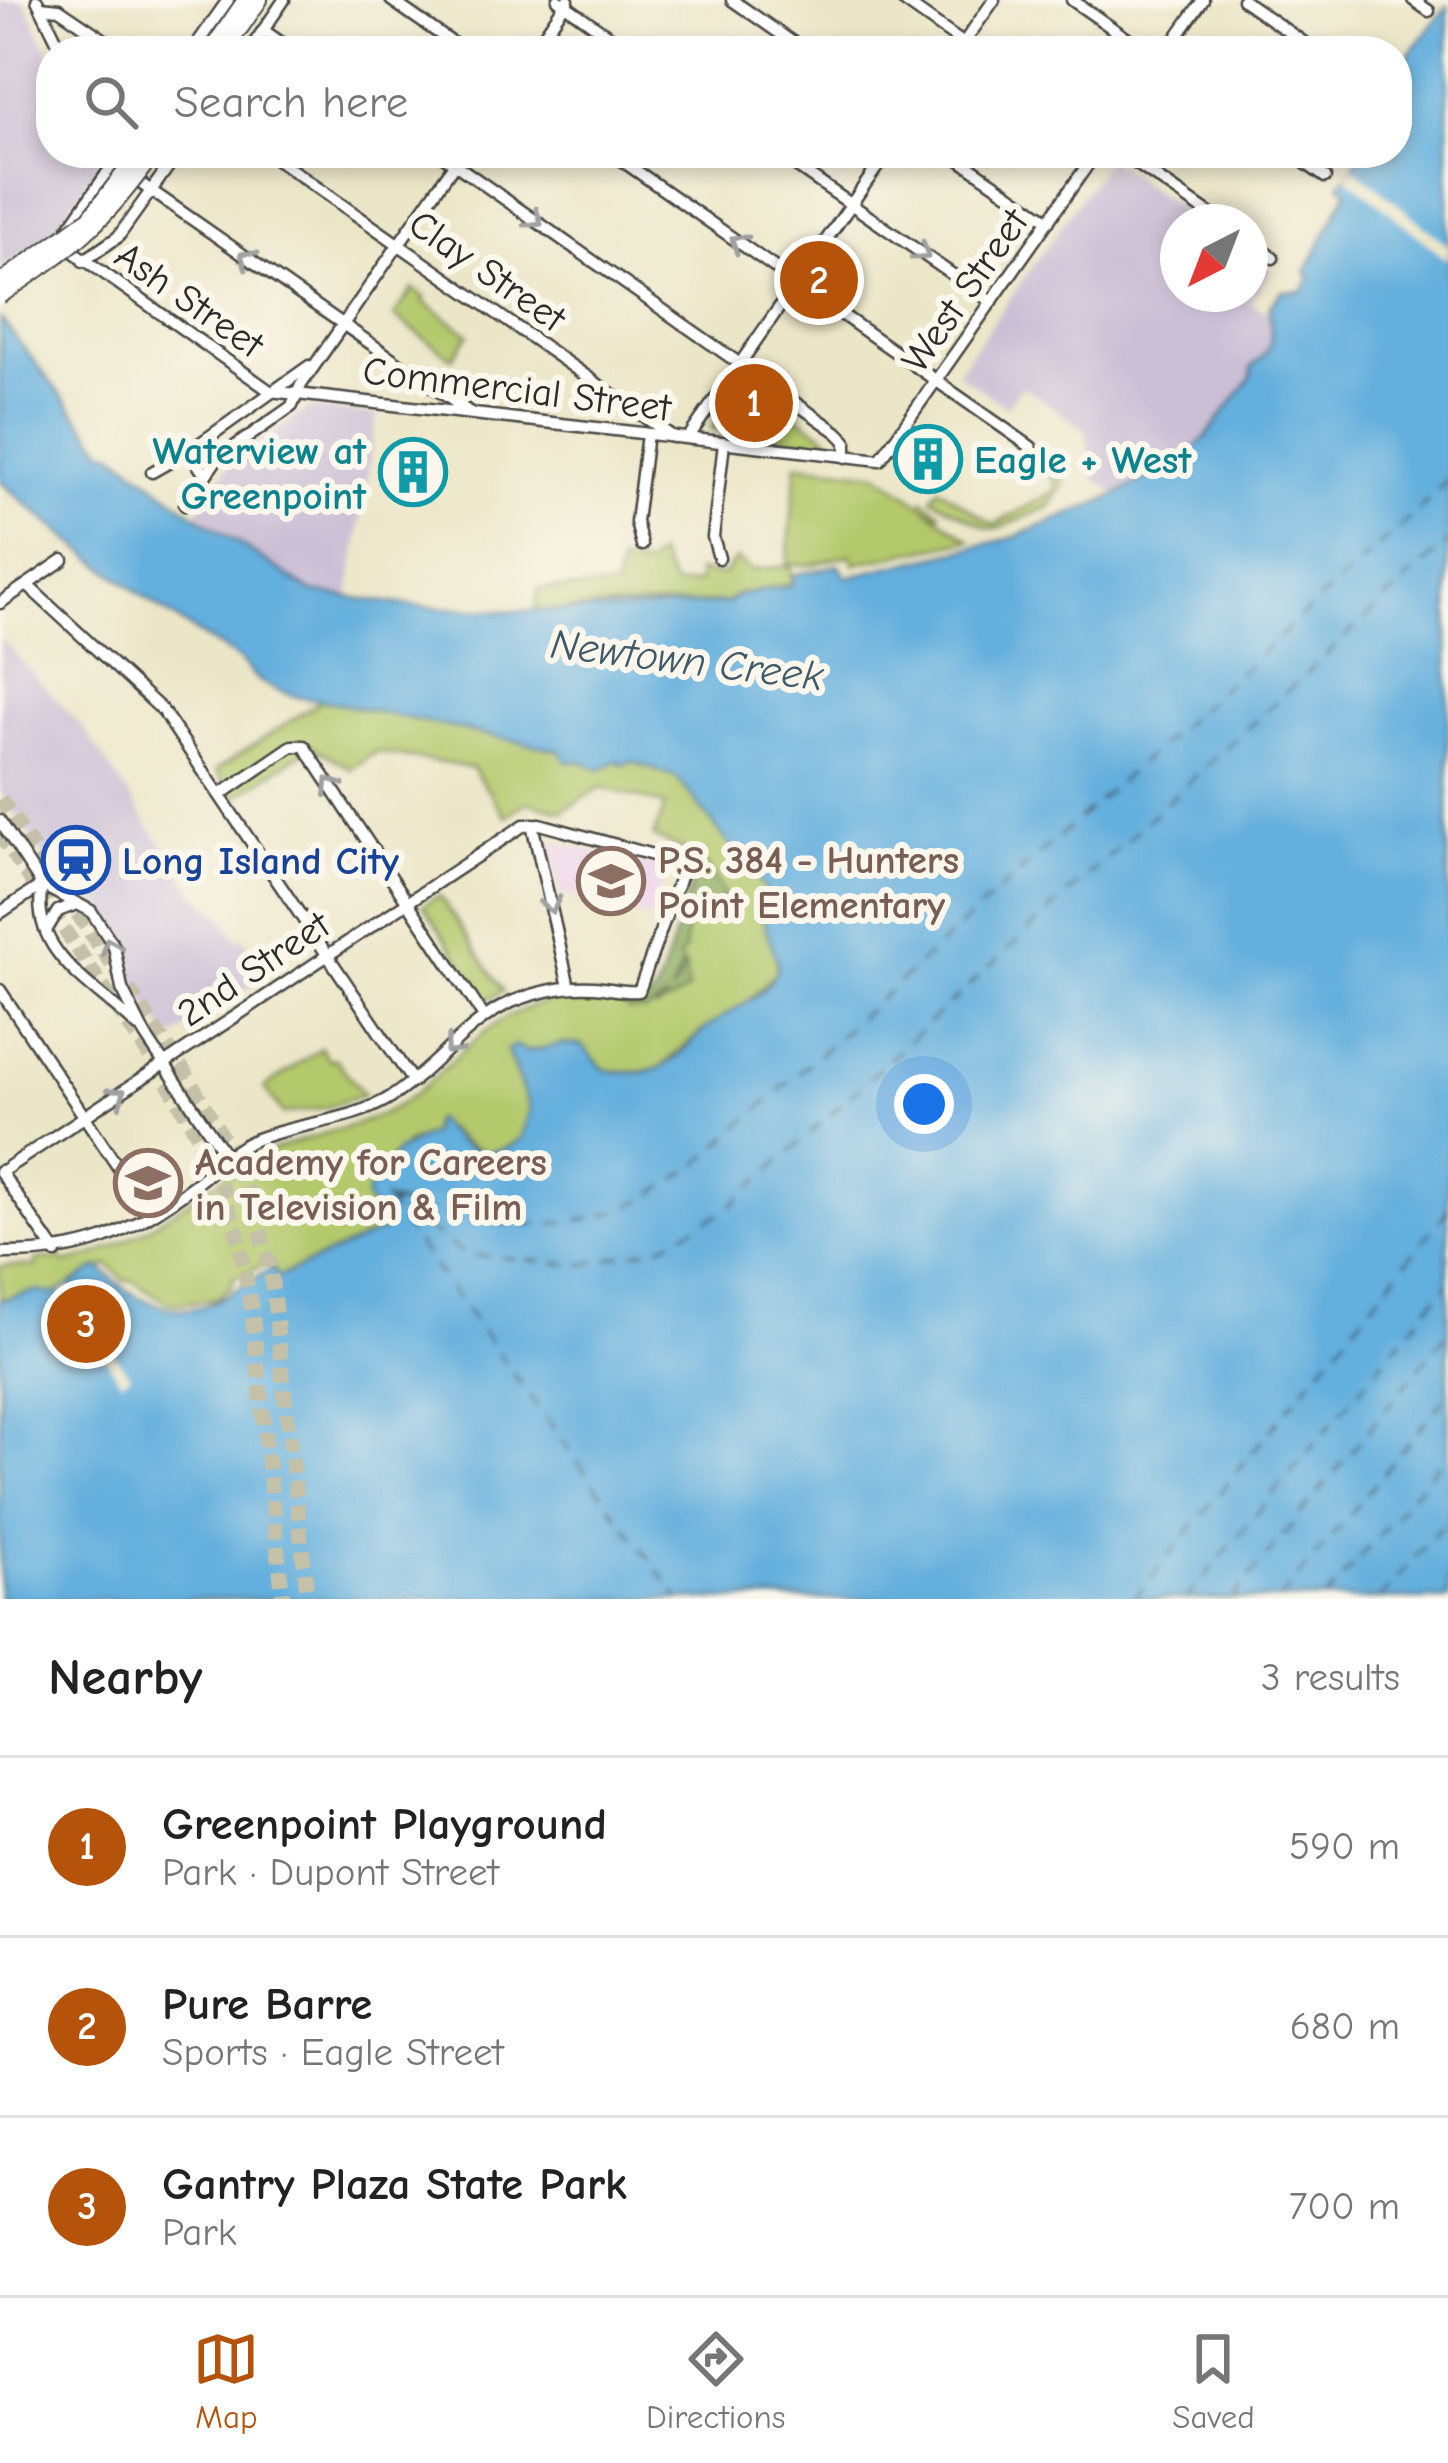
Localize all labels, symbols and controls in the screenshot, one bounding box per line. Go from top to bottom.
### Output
search box [36,36,1412,168]
icon: search [78,69,144,135]
text: Search here [174,76,408,128]
street label: West Street [893,199,1039,381]
street label: Clay Street [400,201,576,343]
north arrow [1160,204,1268,312]
one-way arrow [522,206,544,228]
street label: Ash Street [106,233,273,369]
one-way arrow [729,234,751,256]
pin: 2 [780,235,858,325]
one-way arrow [908,239,930,261]
one-way arrow [238,250,260,272]
street label: Commercial Street [360,348,675,431]
pin: 1 [715,358,793,448]
building icon: Eagle + West [893,424,963,494]
place label: Waterview at Greenpoint [152,429,367,519]
building icon: Waterview at Greenpoint [378,437,448,507]
place label: Eagle + West [974,438,1192,483]
water label: Newtown Creek [548,619,827,702]
one-way arrow [323,776,345,798]
station icon: Long Island City [41,825,111,895]
place label: P.S. 384 - Hunters Point Elementary [658,838,959,928]
place label: Long Island City [122,839,399,884]
school or university icon: P.S. 384 - Hunters Point Elementary [576,846,646,916]
one-way arrow [537,895,562,915]
street label: 2nd Street [169,901,340,1036]
one-way arrow [100,937,124,958]
one-way arrow [444,1033,465,1055]
your location [894,1074,954,1134]
one-way arrow [104,1087,126,1109]
place label: Academy for Careers in Television & Film [195,1140,547,1230]
school or university icon: Academy for Careers in Television & Film [113,1148,183,1218]
pin: 3 [47,1279,125,1369]
text: Nearby [48,1648,202,1707]
text: 3 results [1261,1655,1400,1700]
text: Greenpoint Playground [162,1798,607,1850]
text: 1 [79,1824,95,1869]
text: 590 m [1289,1824,1400,1869]
text: Park · Dupont Street [162,1850,499,1895]
text: Pure Barre [162,1978,372,2030]
text: 2 [77,2004,97,2049]
text: 680 m [1290,2004,1400,2049]
text: Sports · Eagle Street [162,2030,504,2075]
text: Gantry Plaza State Park [162,2158,627,2210]
text: 3 [77,2184,97,2229]
text: 700 m [1289,2184,1400,2229]
text: Park [162,2210,237,2255]
tab: Map [193,2326,259,2436]
tab: Directions [646,2326,786,2436]
tab: Saved [1172,2326,1255,2436]

